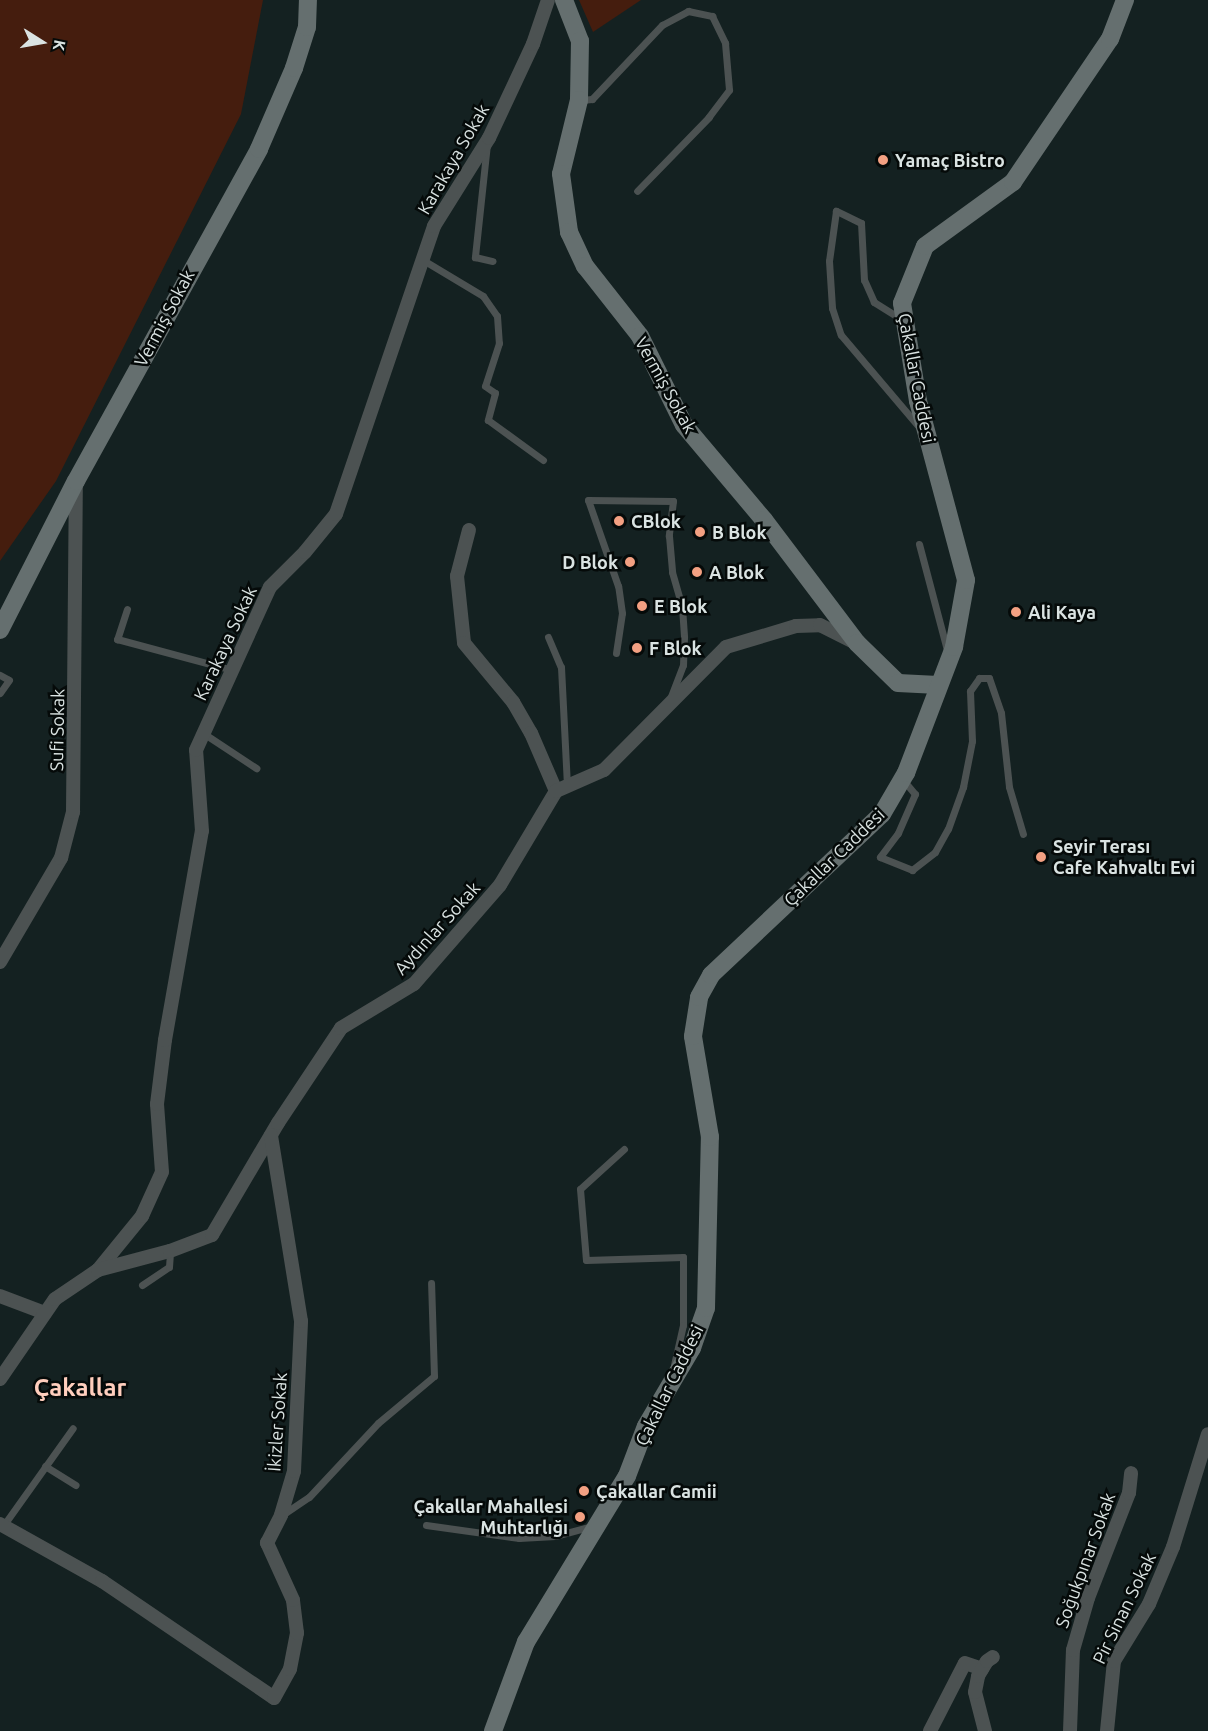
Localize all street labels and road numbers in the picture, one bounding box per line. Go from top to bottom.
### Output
street label: Karakaya Sokak [413,100,493,218]
street label: Vermiş Sokak [129,266,199,370]
street label: Çakallar Caddesi [894,311,940,445]
street label: Vermiş Sokak [631,333,701,437]
street label: Karakaya Sokak [189,582,261,704]
street label: Sufi Sokak [45,689,69,771]
street label: Çakallar Caddesi [779,803,889,911]
street label: Aydınlar Sokak [390,877,484,979]
street label: Çakallar Caddesi [630,1321,708,1449]
street label: İkizler Sokak [263,1372,291,1472]
street label: Soğukpınar Sokak [1050,1489,1120,1631]
street label: Pir Sinan Sokak [1088,1549,1160,1667]

